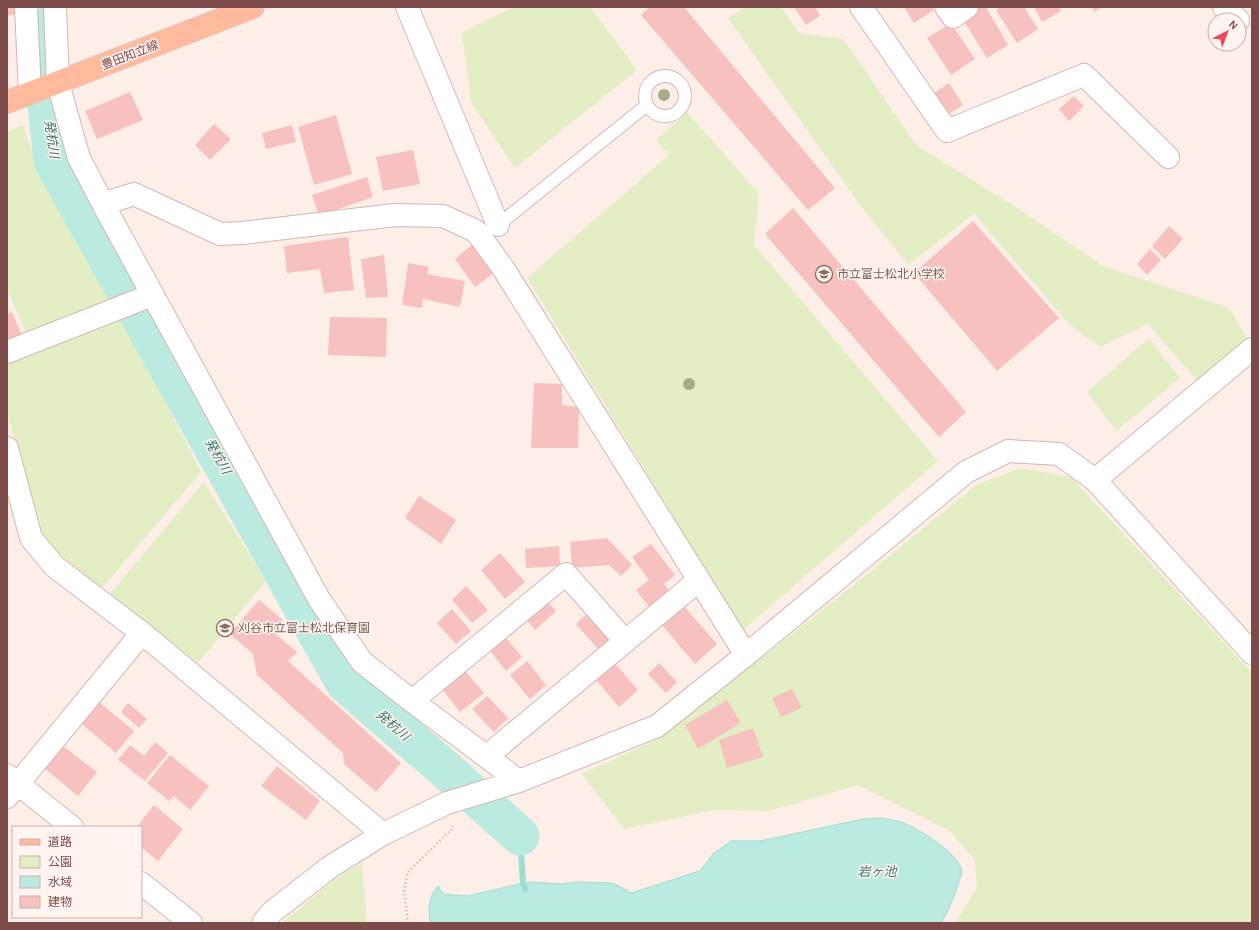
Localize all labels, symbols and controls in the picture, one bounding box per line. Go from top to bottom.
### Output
north arrow [1207,12,1247,52]
text: N [1226,17,1241,32]
street label: 豊田知立線 [99,38,161,72]
water label: 発杭川 [42,119,62,161]
school or university icon: 市立富士松北小学校 [814,264,834,284]
place label: 市立富士松北小学校 [837,267,945,281]
water label: 発杭川 [202,435,235,478]
school or university icon: 刈谷市立富士松北保育園 [215,618,235,638]
place label: 刈谷市立富士松北保育園 [238,621,370,635]
water label: 発杭川 [373,707,414,745]
legend [12,826,142,918]
text: 道路 [48,835,72,849]
text: 公園 [48,855,72,869]
water label: 岩ヶ池 [857,864,898,879]
text: 水域 [48,875,72,889]
text: 建物 [48,895,72,909]

